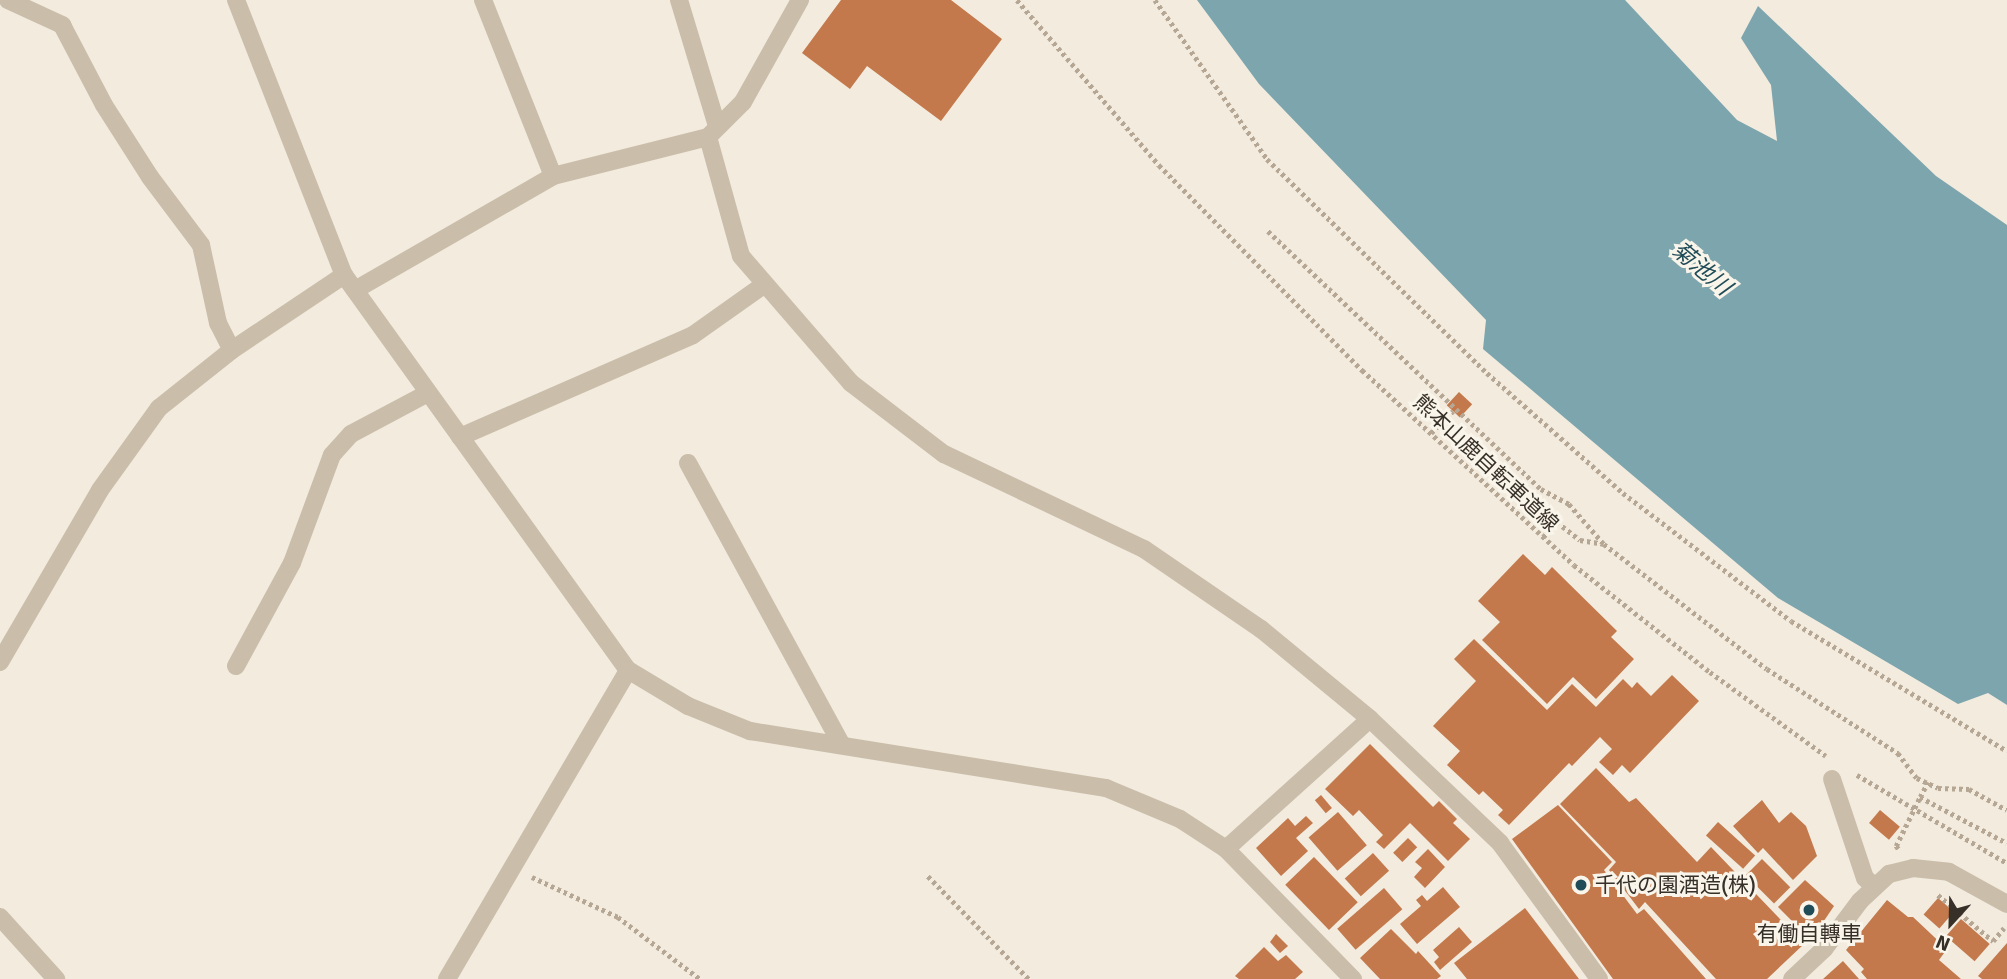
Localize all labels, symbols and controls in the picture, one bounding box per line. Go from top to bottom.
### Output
water label: 菊池川 [1666,236,1736,302]
street label: 熊本山鹿自転車道線 [1408,389,1564,537]
place label: 千代の園酒造(株) [1595,872,1756,898]
marker: 千代の園酒造(株) [1573,877,1589,893]
north arrow [1916,888,1986,958]
marker: 有働自轉車 [1801,902,1817,918]
place label: 有働自轉車 [1757,921,1861,947]
text: N [1933,929,1954,956]

